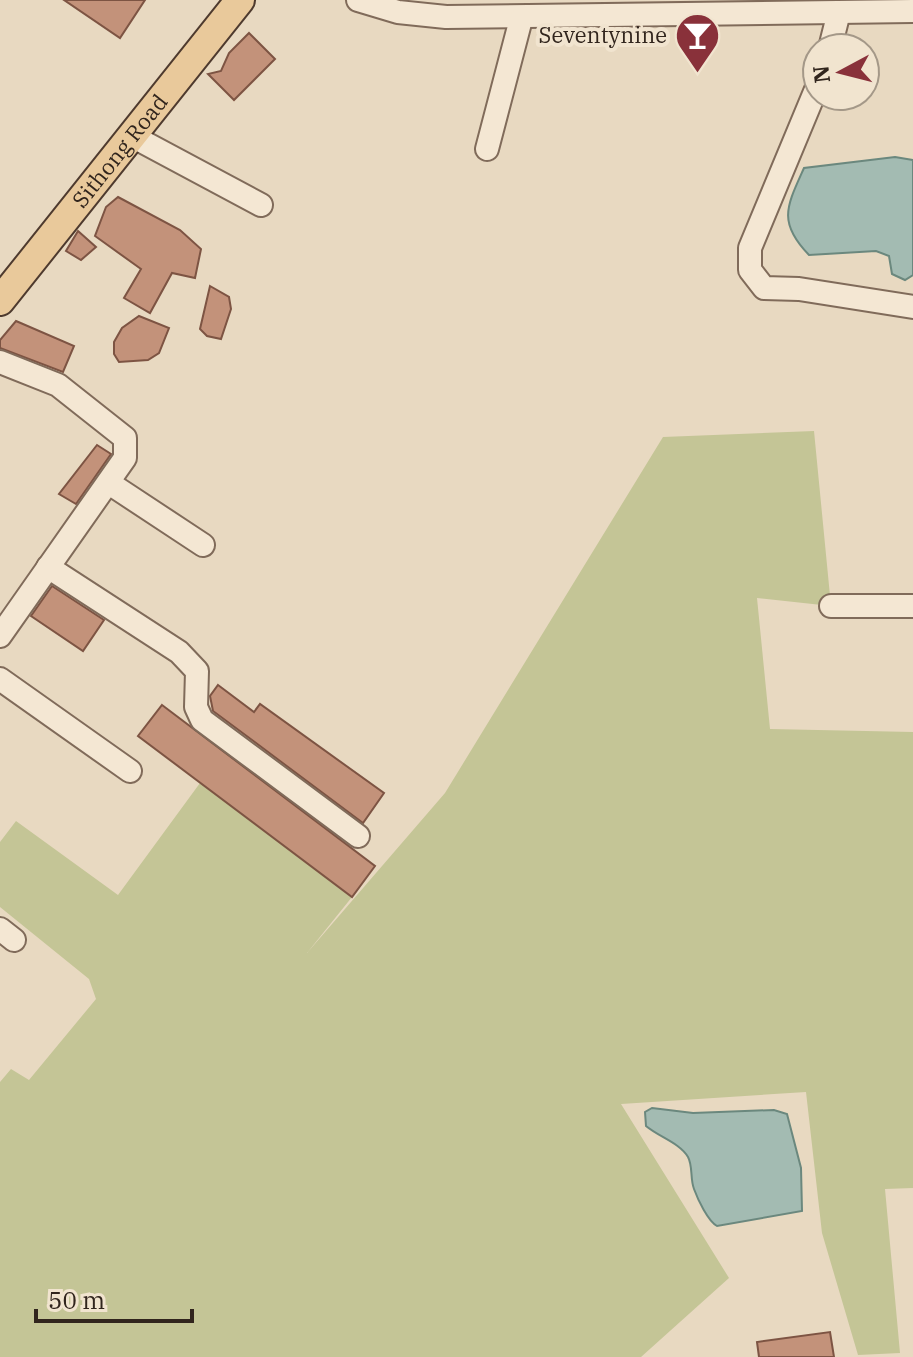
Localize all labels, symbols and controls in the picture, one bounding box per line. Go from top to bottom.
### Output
bar icon: Seventynine [674,11,722,74]
place label: Seventynine [539,20,667,49]
north arrow [801,32,881,112]
text: N [805,64,836,85]
street label: Sithong Road [65,88,173,213]
scale bar [36,1273,192,1323]
text: 50 m [48,1284,105,1316]

